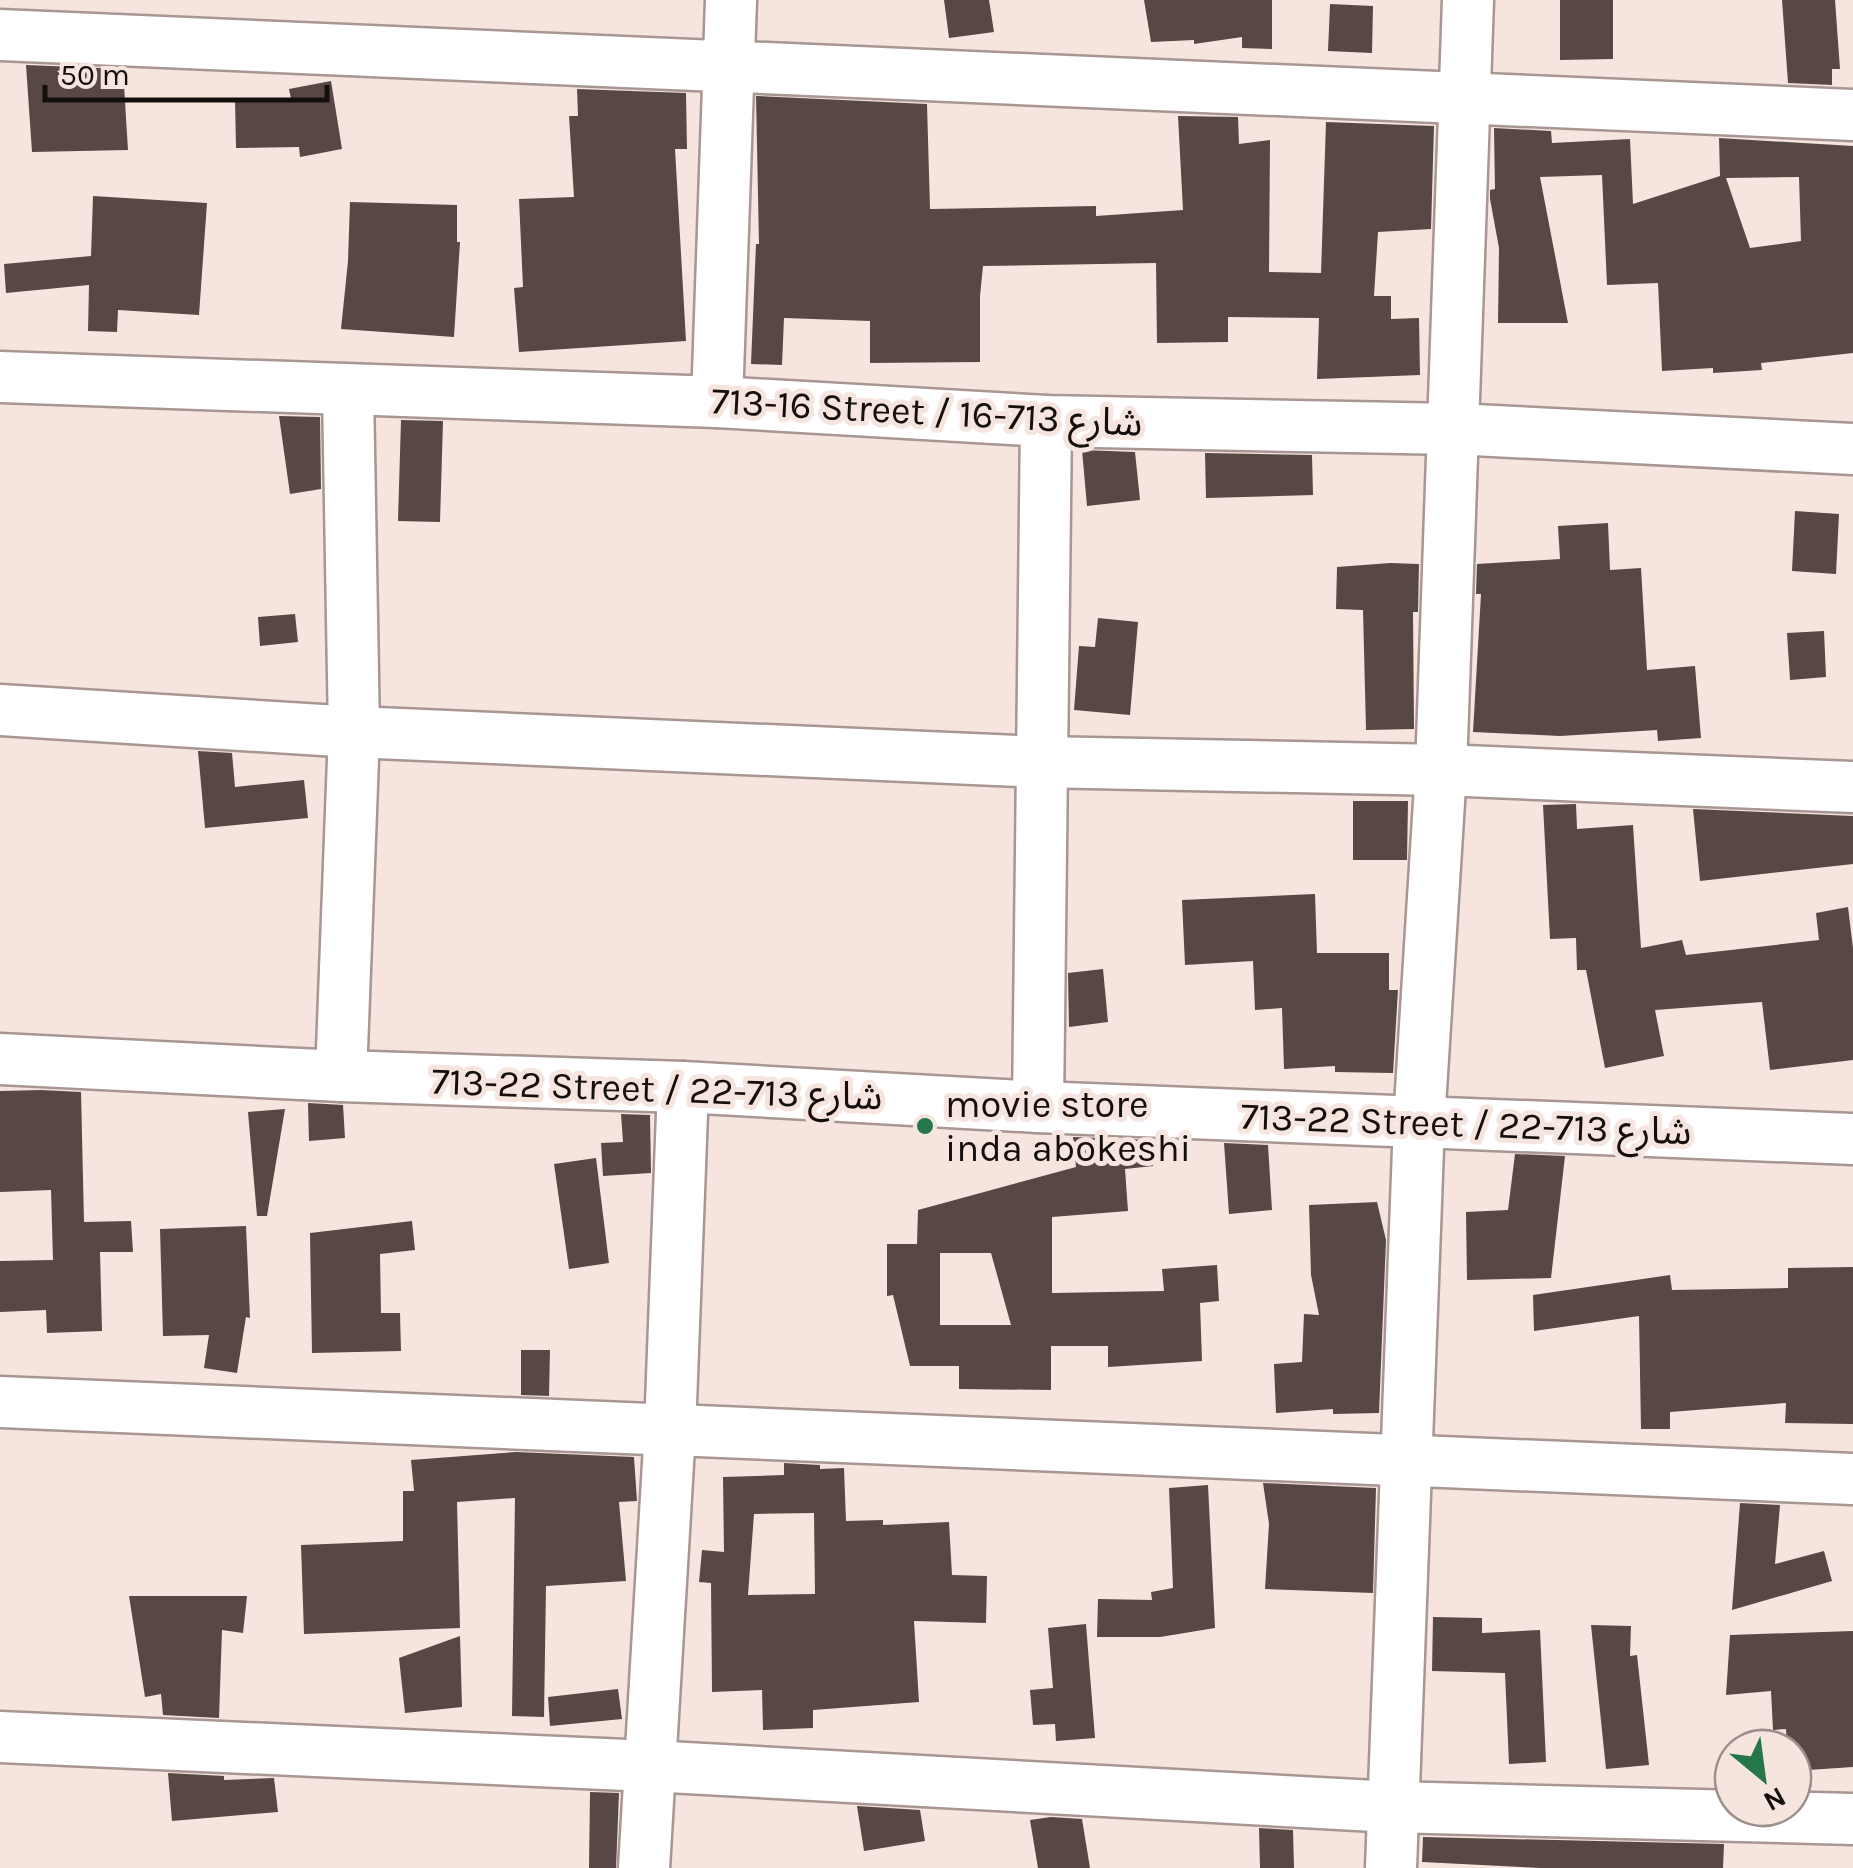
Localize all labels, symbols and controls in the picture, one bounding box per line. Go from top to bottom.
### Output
scale bar [45,40,328,102]
text: 50 m [60,57,130,93]
street label: 713-16 Street / شارع 713-16 [710,378,1144,451]
street label: 713-22 Street / شارع 713-22 [431,1059,883,1124]
place label: movie store inda abokeshi [945,1082,1191,1171]
street label: 713-22 Street / شارع 713-22 [1240,1094,1692,1159]
marker: movie store inda abokeshi [914,1115,936,1137]
north arrow [1713,1728,1813,1828]
text: N [1758,1780,1792,1819]

